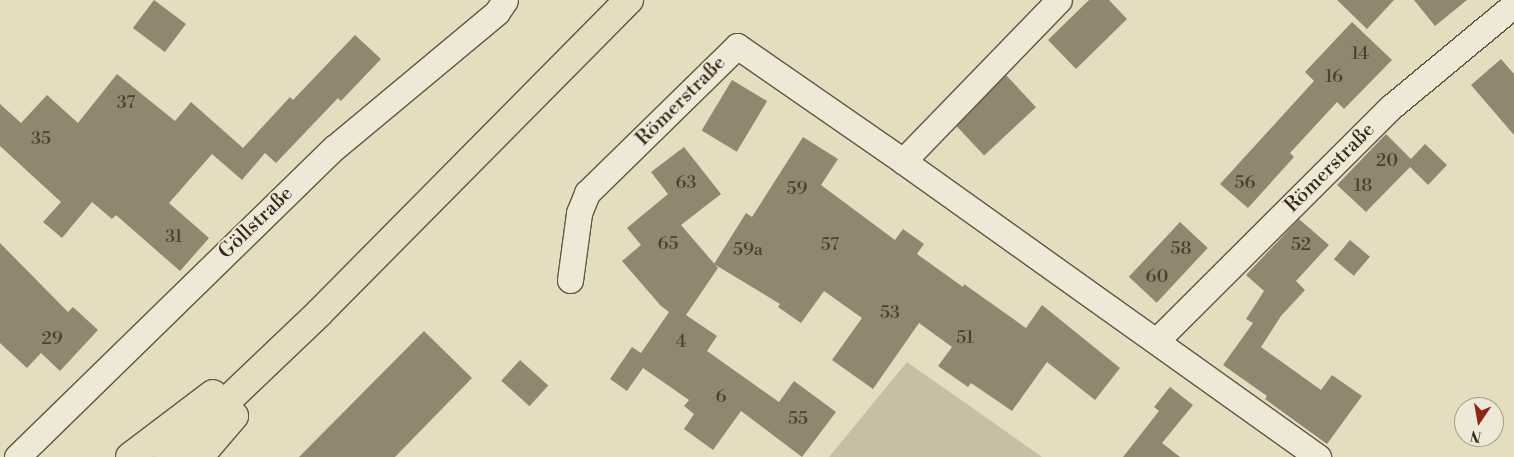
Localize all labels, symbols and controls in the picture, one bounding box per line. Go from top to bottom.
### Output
house number: 14 [1351,43,1369,65]
street label: Römerstraße [631,51,731,151]
house number: 16 [1325,66,1343,88]
house number: 37 [117,92,135,114]
street label: Römerstraße [1280,118,1380,218]
house number: 35 [31,128,51,150]
house number: 20 [1376,150,1398,172]
house number: 63 [676,172,696,194]
house number: 56 [1235,172,1255,194]
house number: 18 [1354,175,1372,197]
house number: 59 [787,178,807,200]
street label: Göllstraße [214,182,298,264]
house number: 31 [165,226,183,248]
house number: 65 [658,233,678,255]
house number: 57 [821,234,839,256]
house number: 52 [1291,234,1311,256]
house number: 58 [1171,238,1191,260]
house number: 59a [733,239,763,261]
house number: 60 [1146,266,1168,288]
house number: 53 [880,302,900,324]
house number: 51 [956,327,974,349]
house number: 29 [41,328,63,350]
house number: 4 [676,331,686,353]
house number: 6 [716,386,726,408]
north arrow [1454,397,1504,447]
house number: 55 [788,408,808,430]
text: N [1469,426,1483,446]

